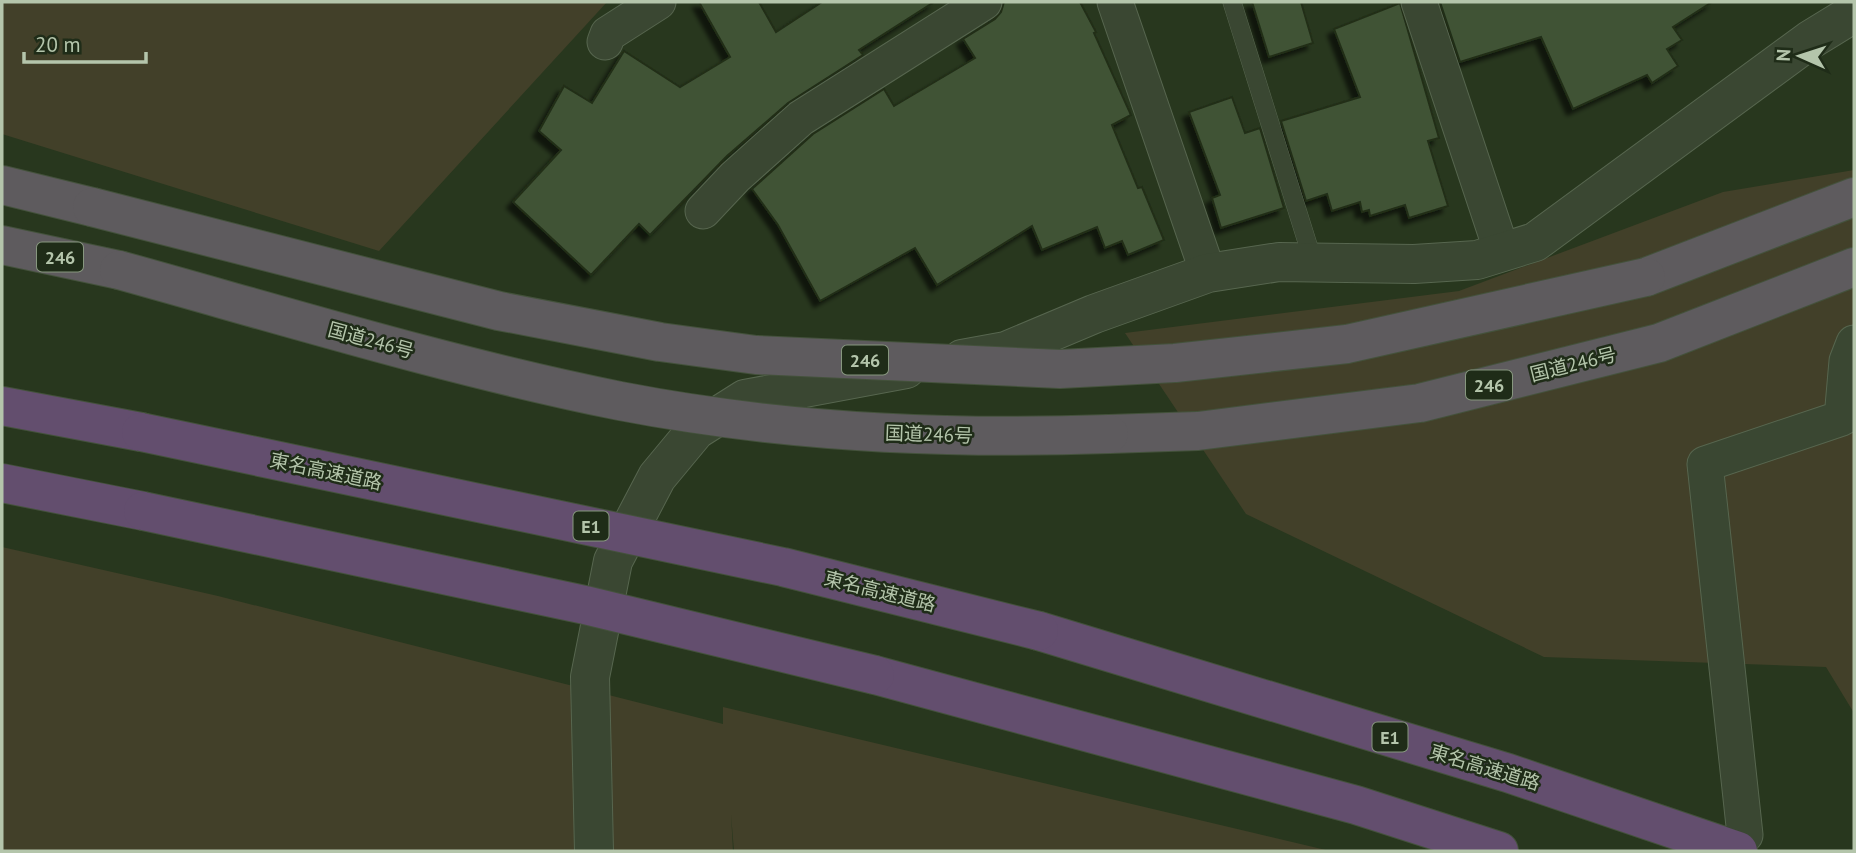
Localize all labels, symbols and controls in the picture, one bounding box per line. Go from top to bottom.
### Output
scale bar [24,21,147,65]
north arrow [1765,21,1835,91]
text: 20 m [35,31,81,58]
text: N [1771,48,1795,62]
road number: 246 [37,243,83,272]
street label: 国道246号 [325,317,417,363]
street label: 国道246号 [1527,342,1619,386]
road number: 246 [842,346,888,374]
road number: 246 [1466,370,1512,400]
street label: 国道246号 [885,420,973,448]
street label: 東名高速道路 [268,447,384,495]
road number: E1 [574,512,608,540]
street label: 東名高速道路 [822,566,938,616]
road number: E1 [1372,722,1408,752]
street label: 東名高速道路 [1427,739,1543,795]

